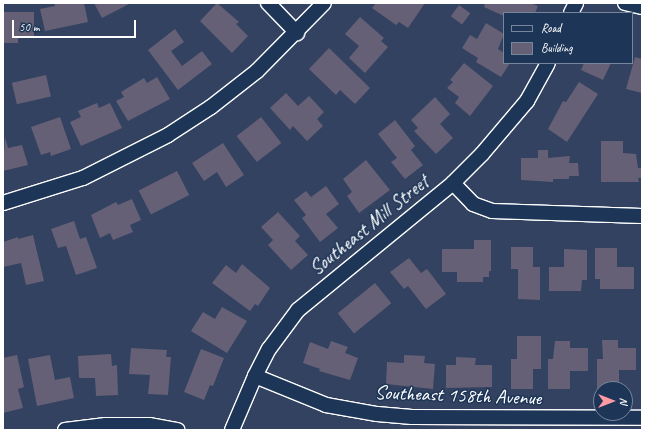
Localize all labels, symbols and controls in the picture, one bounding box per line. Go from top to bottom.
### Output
scale bar [14,12,138,38]
legend [503,12,633,64]
text: 50 m [19,19,39,35]
text: Road [541,20,561,36]
text: Building [541,40,573,56]
street label: Southeast Mill Street [304,170,434,280]
street label: Southeast 158th Avenue [374,380,542,410]
north arrow [593,381,633,421]
text: N [617,398,631,404]

